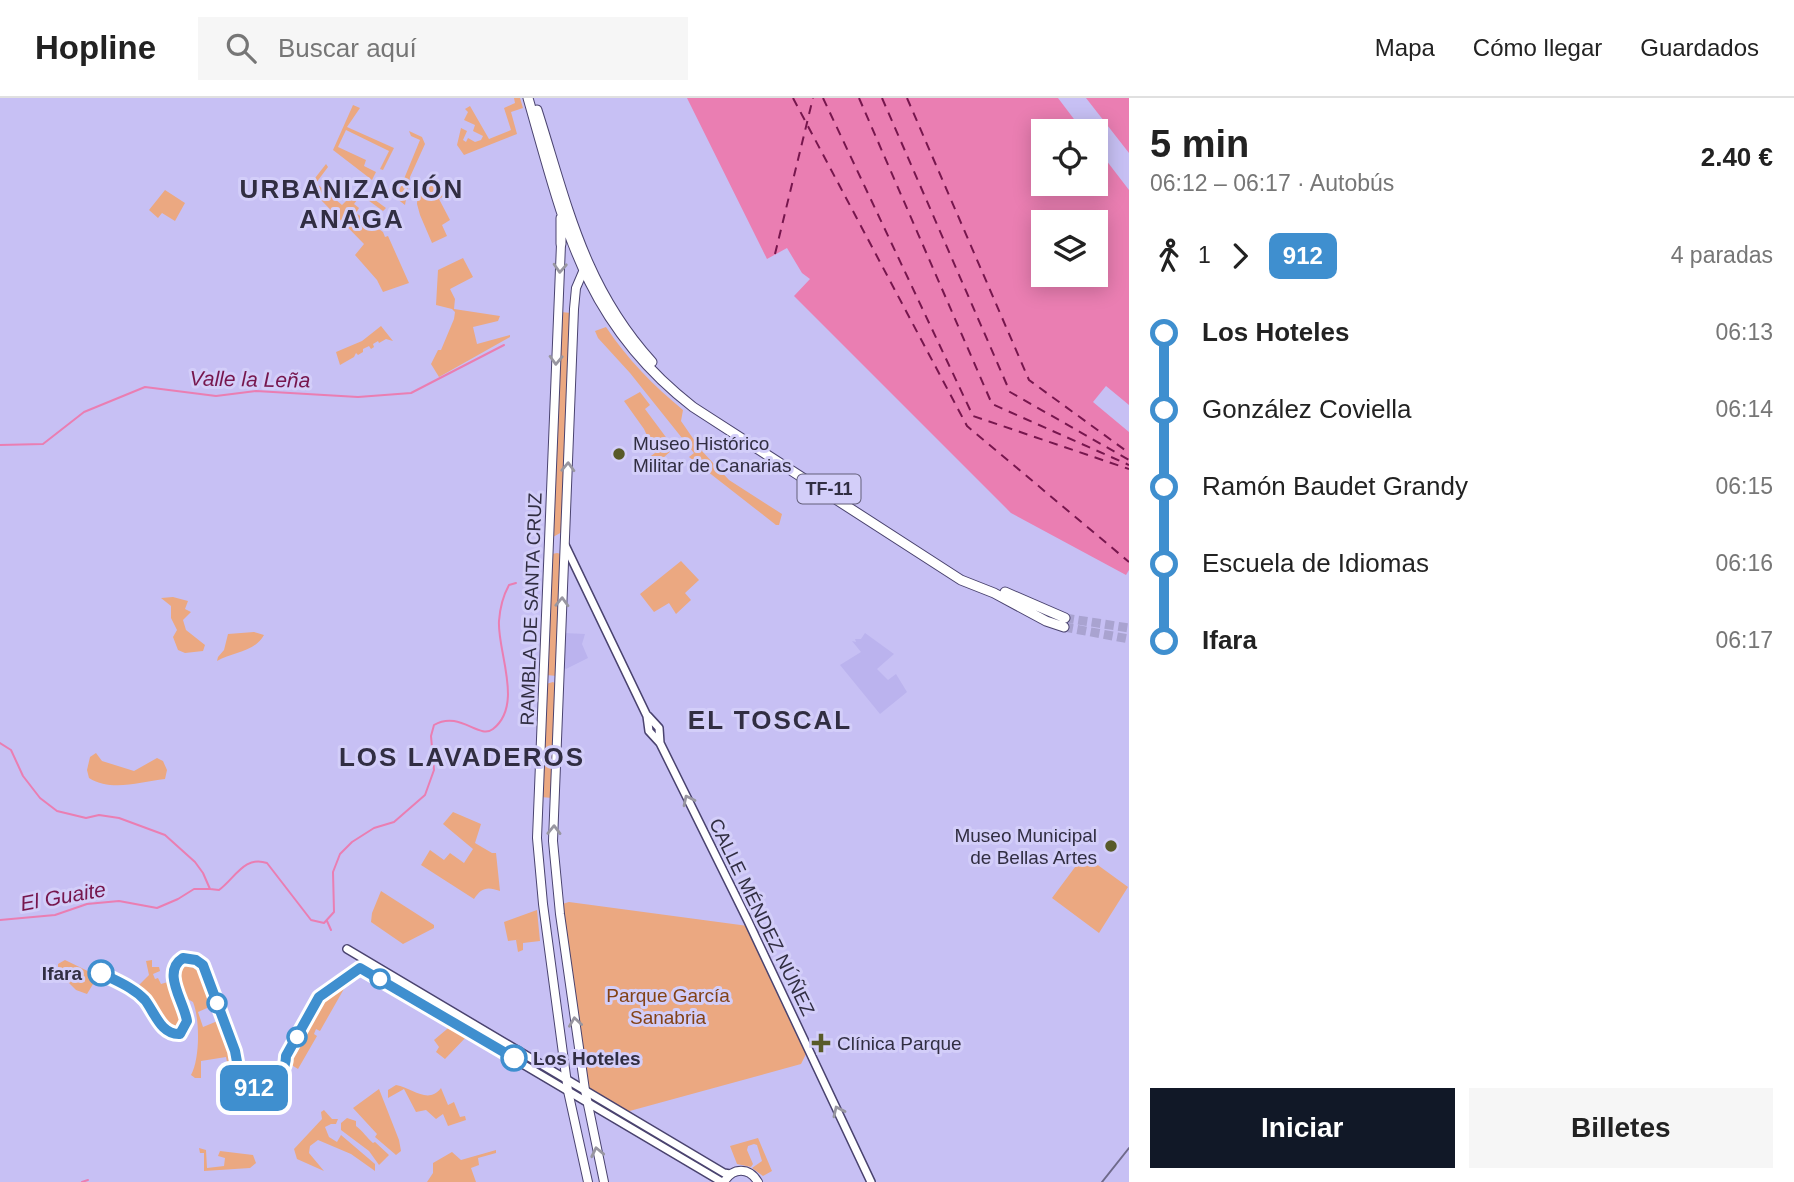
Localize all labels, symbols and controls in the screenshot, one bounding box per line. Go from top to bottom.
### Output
search box [198,17,688,80]
text: Hopline [35,29,156,66]
icon: search [222,29,260,67]
text: Buscar aquí [278,33,417,63]
text: Mapa [1375,34,1435,61]
text: Cómo llegar [1473,34,1602,61]
text: Guardados [1640,34,1759,61]
map controls [1031,119,1108,287]
button: locate [1031,119,1108,196]
text: 5 min [1150,123,1249,165]
text: 2.40 € [1701,142,1773,172]
text: 06:12 – 06:17 · Autobús [1150,170,1394,196]
district label: URBANIZACIÓN ANAGA [240,174,464,234]
button: layers [1031,210,1108,287]
icon: walk [1150,237,1188,275]
icon: forward [1221,237,1259,275]
text: 1 [1198,242,1211,268]
text: 912 [1283,242,1323,269]
text: 4 paradas [1671,242,1773,268]
one-way arrow [552,263,567,274]
text: Los Hoteles [1202,317,1349,347]
text: 06:13 [1715,319,1773,345]
one-way arrow [549,355,564,366]
water label: Valle la Leña [189,366,311,392]
text: González Coviella [1202,394,1412,424]
text: 06:14 [1715,396,1773,422]
place label: Museo Histórico Militar de Canarias [633,433,791,476]
marker: Museo Histórico Militar de Canarias [611,446,627,462]
one-way arrow [561,461,576,472]
text: Ramón Baudet Grandy [1202,471,1468,501]
text: 06:15 [1715,473,1773,499]
road number: TF-11 [798,474,860,503]
street label: RAMBLA DE SANTA CRUZ [516,492,546,726]
text: Escuela de Idiomas [1202,548,1429,578]
text: 06:16 [1715,550,1773,576]
one-way arrow [555,597,570,608]
text: Ifara [1202,625,1257,655]
text: 06:17 [1715,627,1773,653]
district label: EL TOSCAL [688,705,852,735]
district label: LOS LAVADEROS [339,742,585,772]
one-way arrow [682,795,696,807]
street label: CALLE MÉNDEZ NÚÑEZ [705,815,819,1019]
one-way arrow [546,824,561,835]
place label: Museo Municipal de Bellas Artes [954,825,1097,868]
marker: Museo Municipal de Bellas Artes [1103,838,1119,854]
water label: El Guaite [18,877,108,915]
marker: Ifara [88,960,114,986]
place label: Ifara [42,963,82,984]
unlabelled marker [370,969,390,989]
park label: Parque García Sanabria [606,985,730,1028]
unlabelled marker [207,993,227,1013]
one-way arrow [568,1017,583,1028]
unlabelled marker [287,1027,307,1047]
marker: Clínica Parque [811,1033,831,1053]
place label: Clínica Parque [837,1033,962,1054]
marker: Los Hoteles [501,1045,527,1071]
place label: Los Hoteles [533,1048,641,1069]
line badge: 912 [214,1065,294,1111]
text: 912 [234,1074,274,1101]
button: Iniciar [1150,1088,1455,1168]
button: Billetes [1469,1088,1773,1168]
one-way arrow [832,1106,846,1118]
one-way arrow [591,1146,606,1158]

